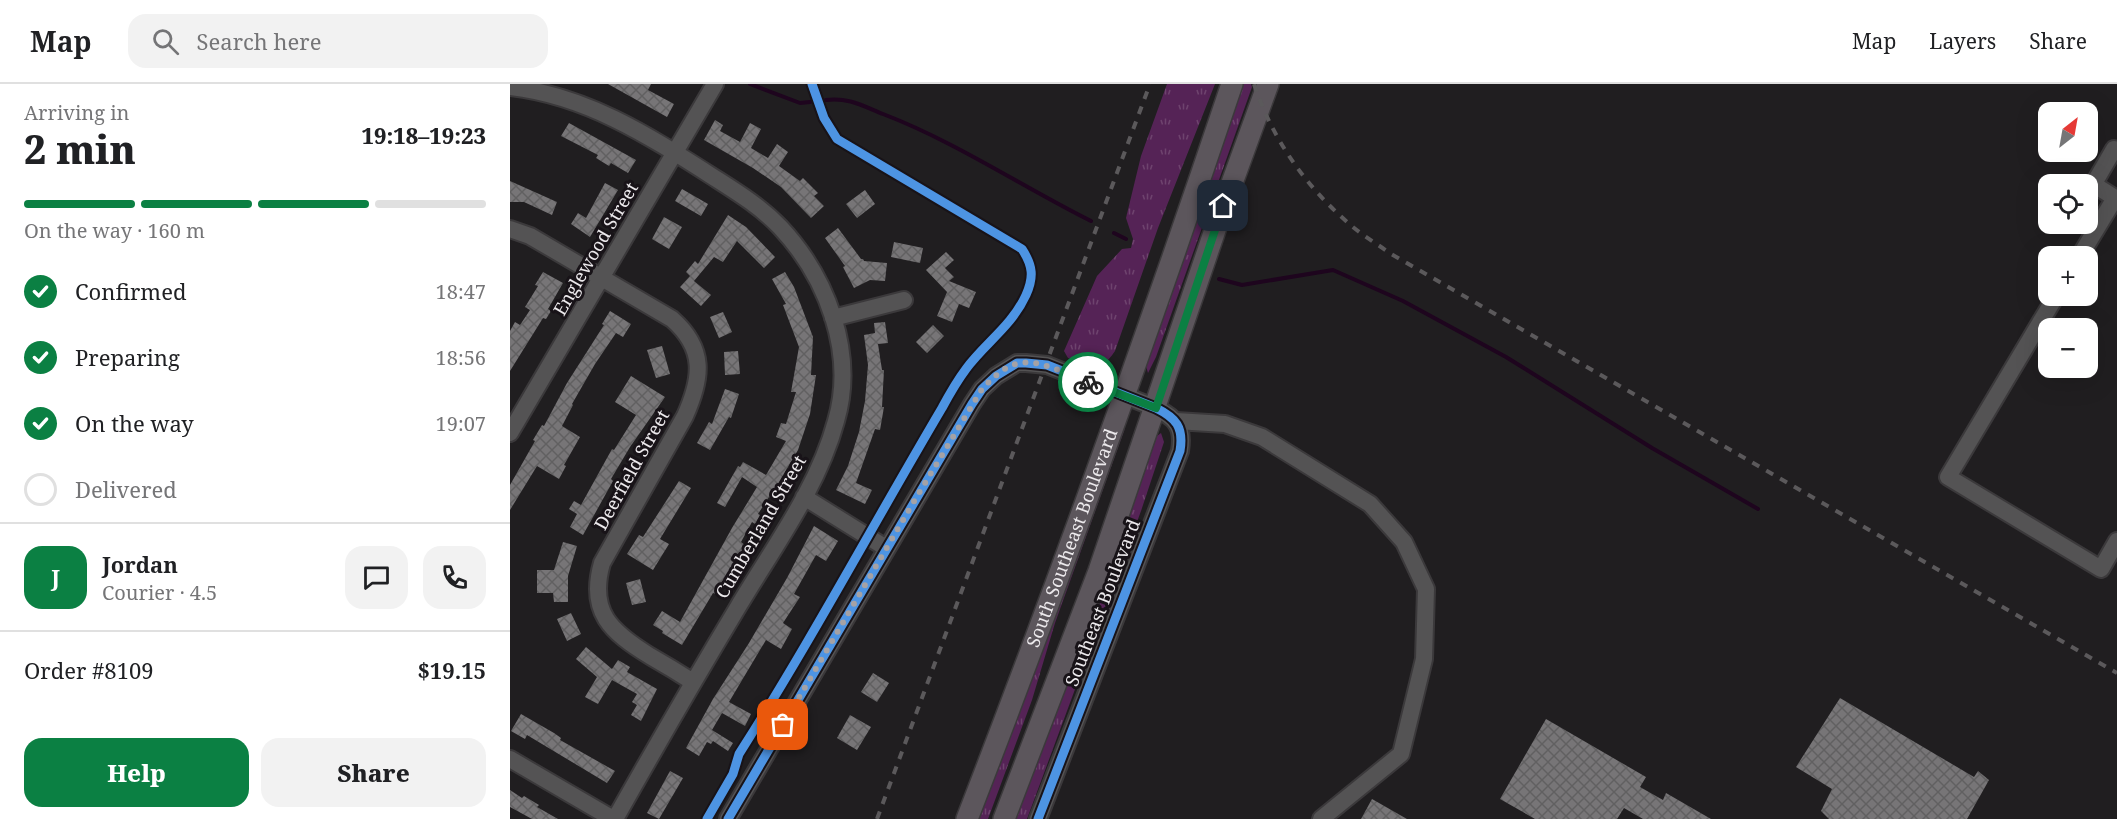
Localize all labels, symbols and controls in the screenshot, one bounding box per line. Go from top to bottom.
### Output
search box [128,14,548,68]
text: Map [30,22,92,60]
icon: search [149,25,182,58]
text: Search here [197,26,321,56]
text: Map [1852,27,1896,55]
text: Layers [1929,27,1996,55]
text: Share [2029,27,2087,55]
text: Arriving in [24,99,129,126]
north arrow [2038,102,2098,162]
map controls [2038,102,2098,378]
text: 19:18–19:23 [362,120,486,150]
text: 2 min [24,122,136,175]
button: locate [2038,174,2098,234]
street label: Englewood Street [547,178,643,319]
pin [1197,180,1248,231]
icon: home [1206,189,1239,222]
text: On the way · 160 m [24,217,205,244]
button: + [2038,246,2098,306]
icon: check [24,275,57,308]
text: Confirmed [75,276,186,306]
text: 18:47 [436,278,486,305]
button: − [2038,318,2098,378]
icon: check [24,341,57,374]
text: Preparing [75,342,180,372]
text: 18:56 [436,344,486,371]
courier [1058,352,1118,412]
icon: bike [1072,366,1105,399]
street label: Deerfield Street [588,405,674,534]
icon: check [24,407,57,440]
text: On the way [75,408,194,438]
text: 19:07 [436,410,486,437]
street label: South Southeast Boulevard [1023,426,1123,650]
street label: Cumberland Street [709,450,811,603]
text: Delivered [75,474,177,504]
street label: Southeast Boulevard [1061,516,1145,690]
button: chat [345,546,408,609]
button: phone [423,546,486,609]
text: Jordan [102,549,178,579]
text: J [51,562,60,592]
text: Courier · 4.5 [102,579,217,606]
text: Order #8109 [24,655,154,685]
text: $19.15 [417,655,486,685]
pin [757,699,808,750]
icon: bag [766,708,799,741]
button: Help [24,738,249,807]
button: Share [261,738,486,807]

